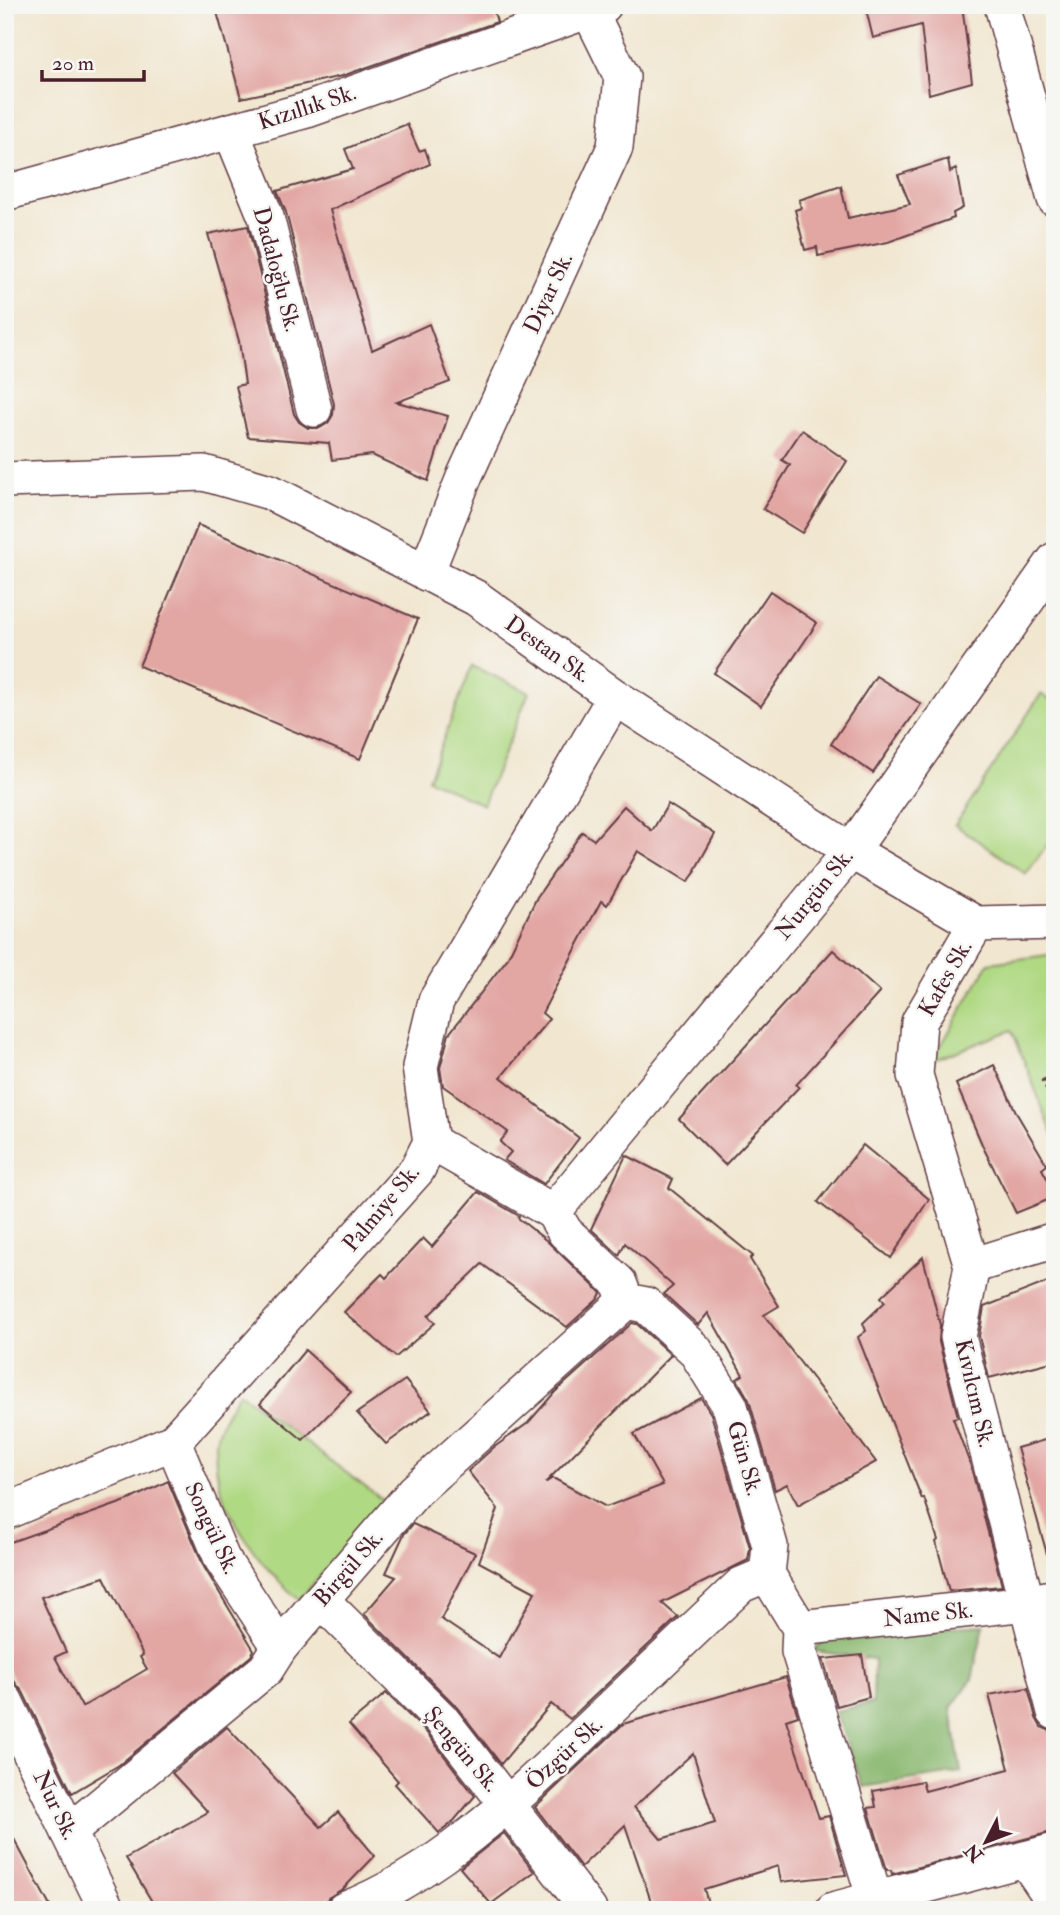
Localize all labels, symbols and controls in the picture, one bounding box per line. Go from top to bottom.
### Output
scale bar [42,38,144,82]
text: 20 m [52,50,94,77]
street label: Kızıllık Sk. [254,78,360,136]
street label: Dadaloğlu Sk. [246,203,308,335]
street label: Diyar Sk. [517,248,579,338]
street label: Destan Sk. [499,609,597,689]
street label: Nurgün Sk. [768,843,860,945]
street label: Kafes Sk. [912,935,978,1021]
street label: Palmiye Sk. [336,1159,426,1257]
street label: Kıvılcım Sk. [948,1336,1002,1450]
street label: Gün Sk. [721,1417,769,1499]
street label: Songül Sk. [178,1477,246,1579]
street label: Birgül Sk. [307,1524,389,1612]
street label: Name Sk. [882,1595,974,1633]
street label: Şengün Sk. [418,1700,506,1798]
street label: Özgür Sk. [519,1710,609,1796]
street label: Nur Sk. [27,1766,85,1844]
north arrow [951,1806,1021,1876]
text: N [959,1838,989,1868]

